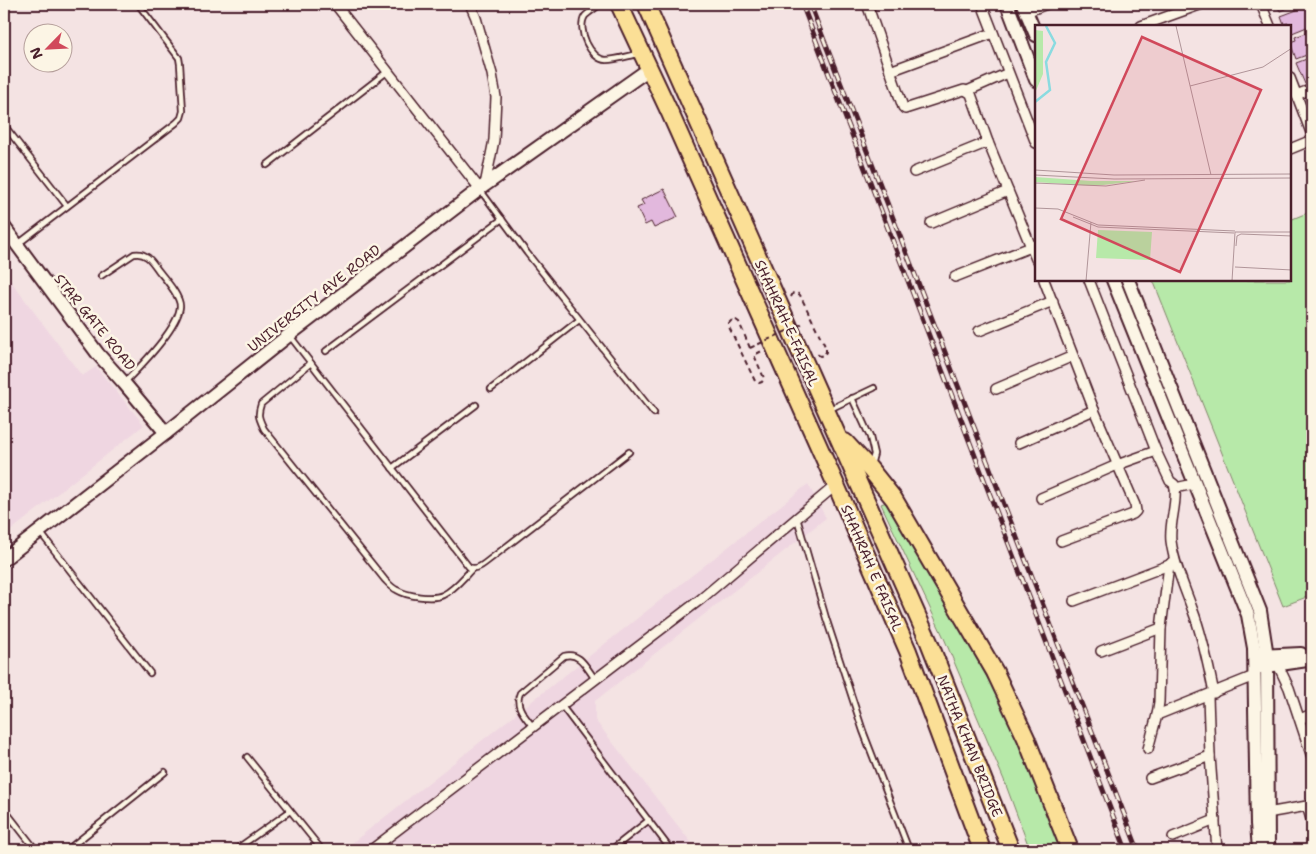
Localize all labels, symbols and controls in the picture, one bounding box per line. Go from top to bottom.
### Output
north arrow [22,22,72,72]
inset map [1035,25,1291,281]
text: N [26,45,47,62]
street label: UNIVERSITY AVE ROAD [244,240,384,356]
street label: SHAHRAH-E-FAISAL [751,257,823,390]
street label: STAR GATE ROAD [50,270,140,374]
street label: SHAHRAH E FAISAL [837,502,907,634]
street label: NATHA KHAN BRIDGE [933,672,1007,820]

